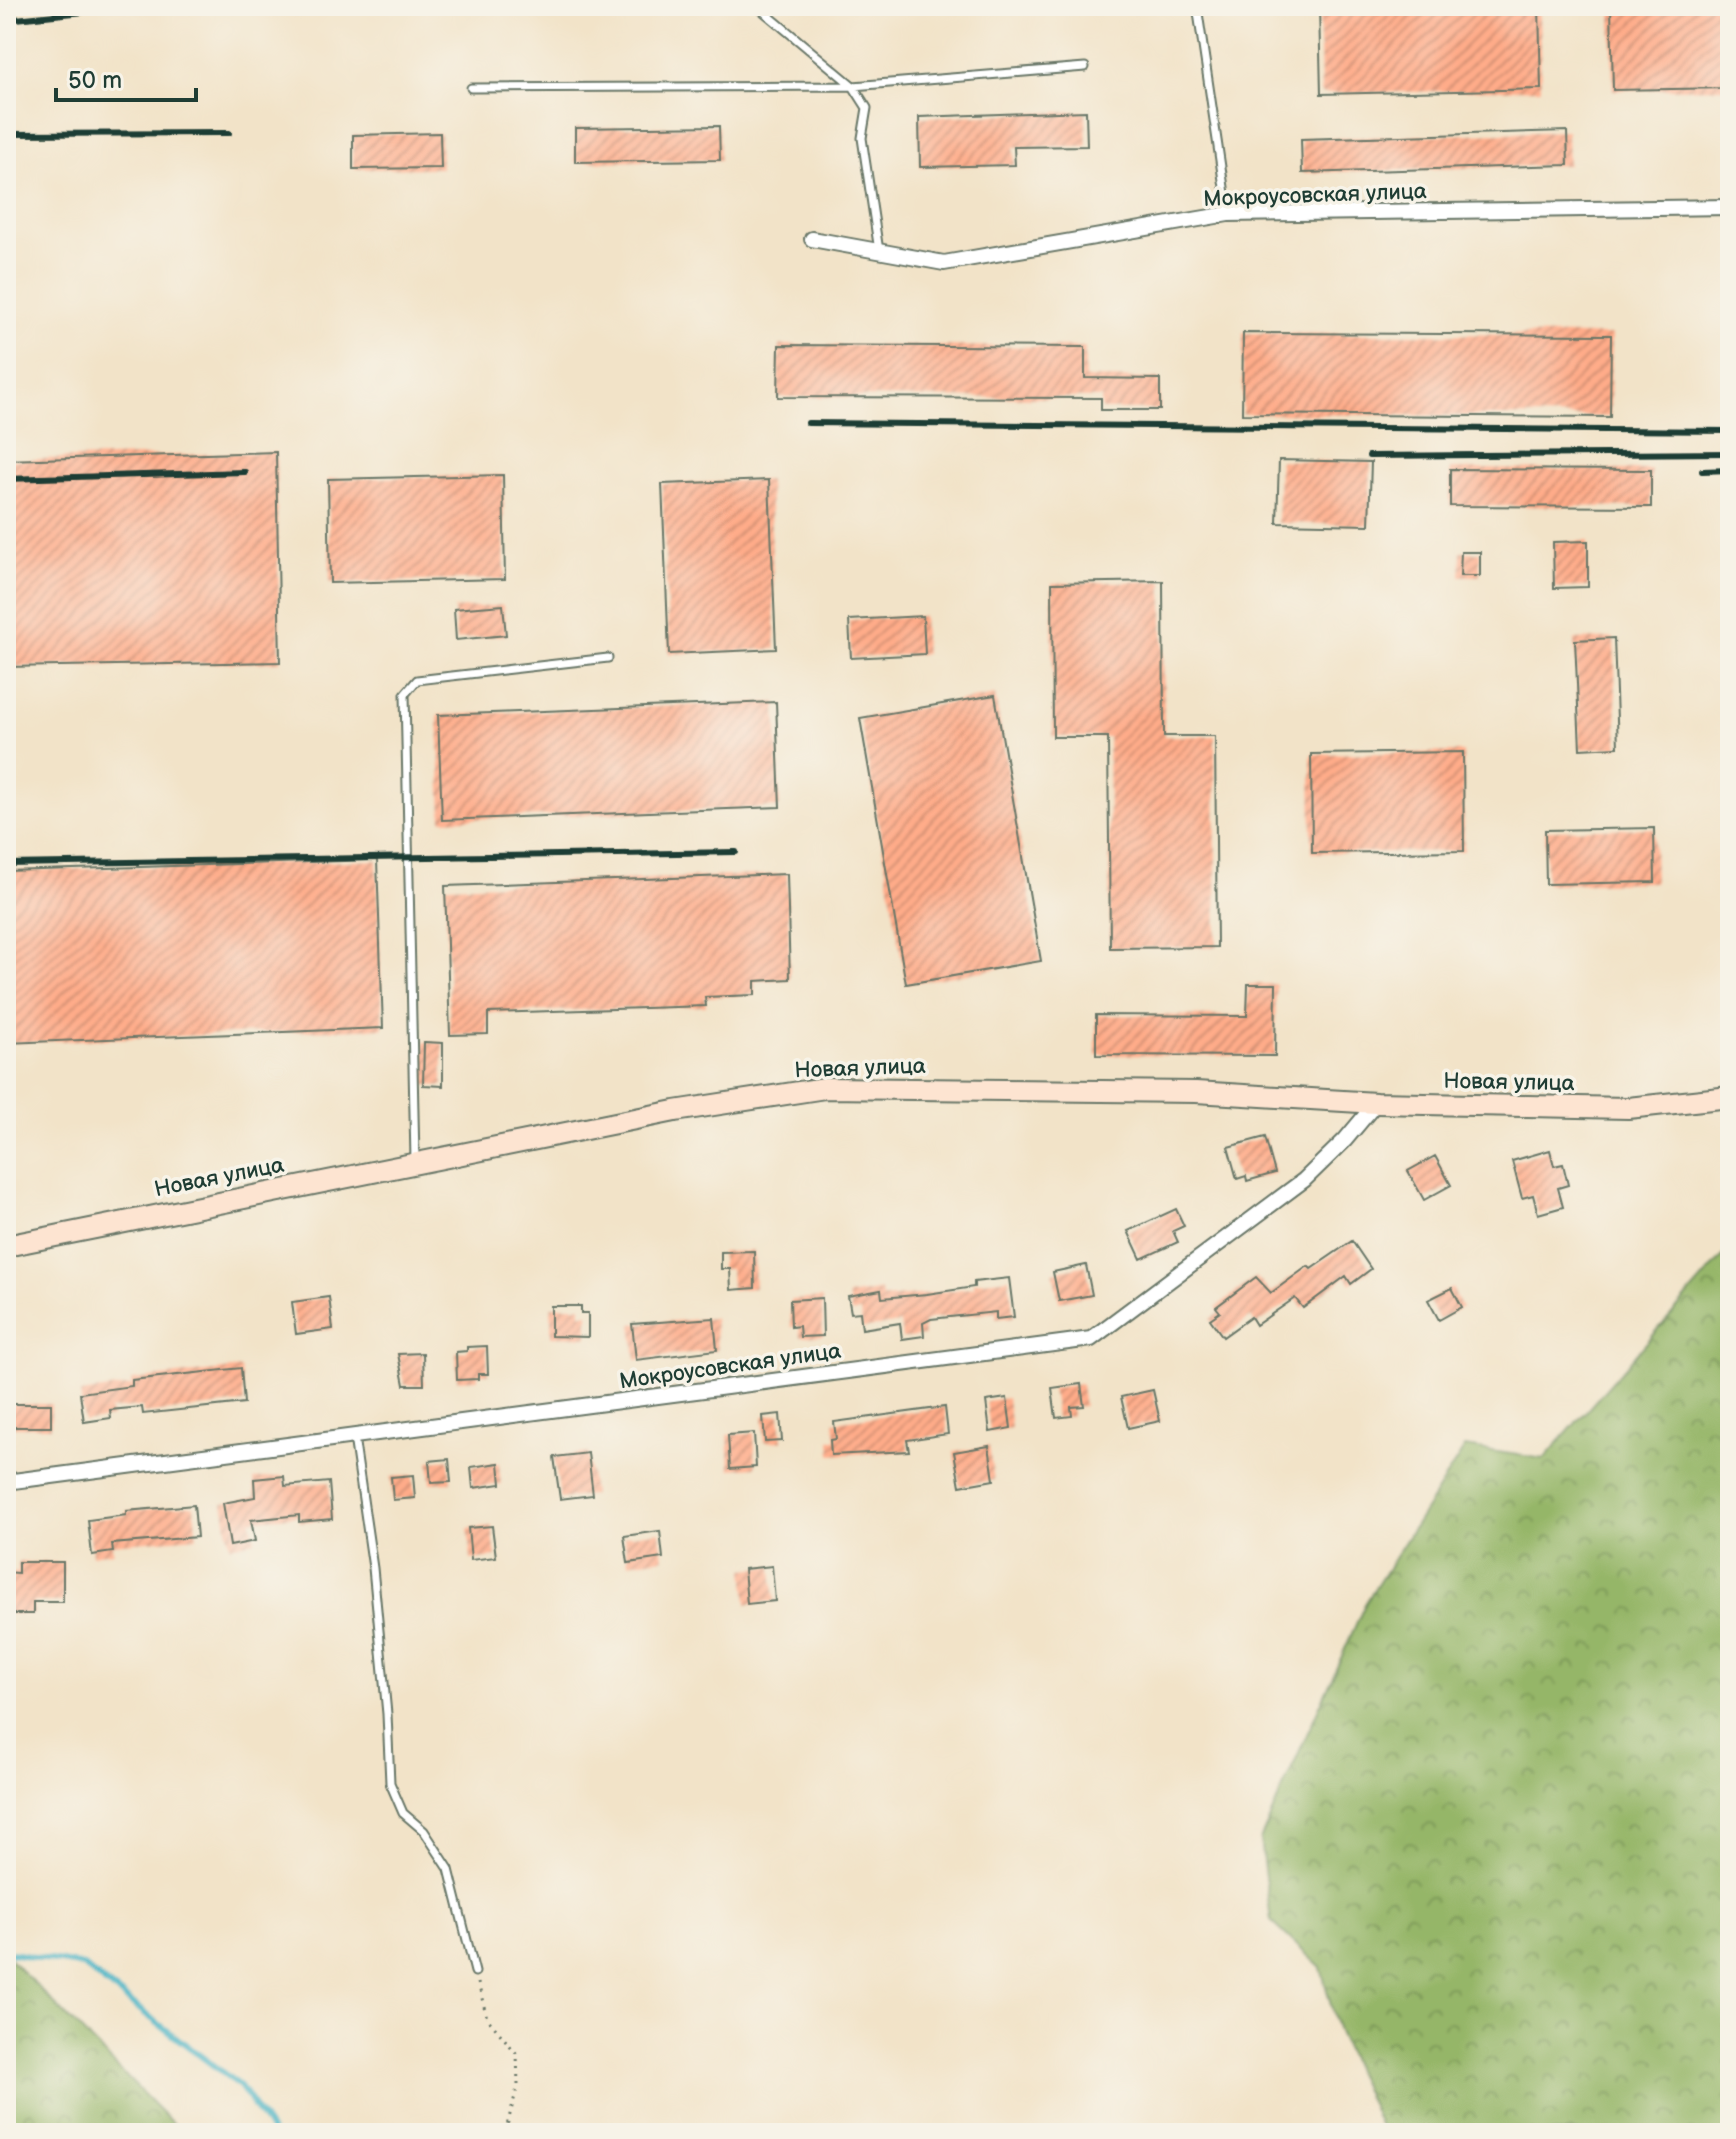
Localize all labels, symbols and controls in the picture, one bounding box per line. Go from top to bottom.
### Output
scale bar [56,52,196,102]
text: 50 m [68,66,122,95]
street label: Мокроусовская улица [1203,178,1427,213]
street label: Новая улица [794,1053,926,1084]
street label: Новая улица [1443,1068,1575,1097]
street label: Новая улица [152,1152,286,1203]
street label: Мокроусовская улица [618,1338,843,1395]

